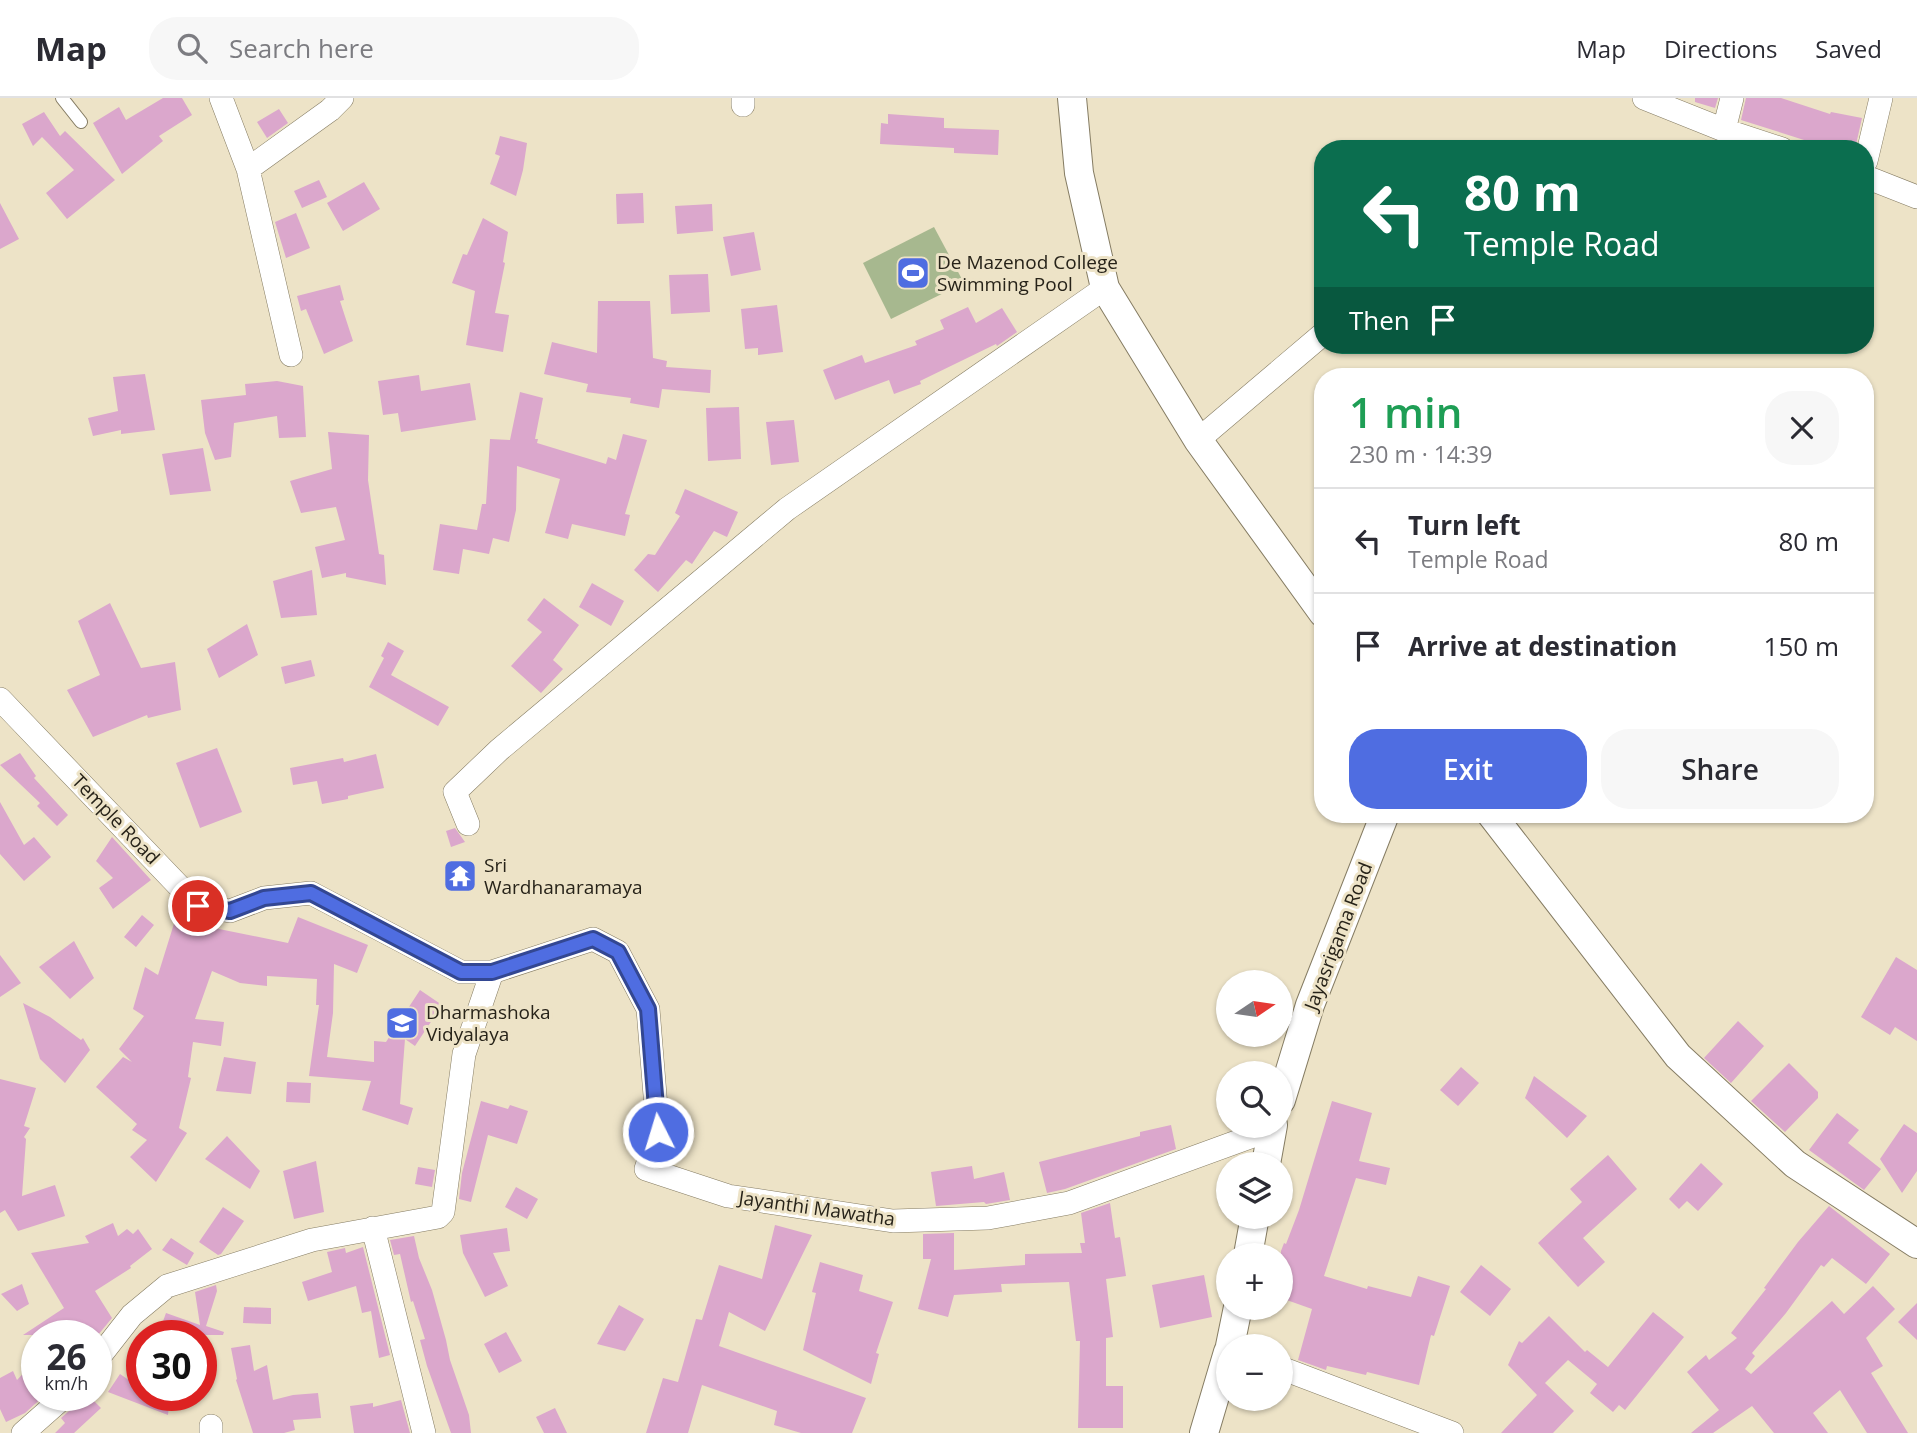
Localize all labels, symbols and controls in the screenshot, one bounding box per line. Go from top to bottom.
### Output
search box [149,17,639,80]
text: Map [35,26,107,71]
icon: search [173,29,211,67]
text: Search here [229,30,374,66]
text: Map [1576,32,1626,65]
text: Directions [1664,32,1777,65]
text: Saved [1815,32,1882,65]
text: 80 m [1464,159,1581,225]
icon: left [1349,168,1440,259]
text: Temple Road [1464,222,1660,265]
place label: De Mazenod College Swimming Pool [937,249,1118,297]
sports icon: De Mazenod College Swimming Pool [894,254,932,292]
icon: arrive [1424,301,1462,339]
text: Then [1349,302,1410,338]
text: 1 min [1349,383,1462,440]
button: close [1765,391,1839,465]
text: 230 m · 14:39 [1349,438,1492,470]
text: Turn left [1408,507,1520,543]
icon: left [1349,522,1387,560]
text: 80 m [1778,523,1839,559]
text: Temple Road [1408,543,1549,575]
icon: arrive [1349,627,1387,665]
text: Arrive at destination [1408,628,1677,664]
text: 150 m [1764,628,1839,664]
button: Exit [1349,729,1587,809]
button: Share [1601,729,1839,809]
street label: Temple Road [66,768,166,870]
place label: Sri Wardhanaramaya [484,852,642,900]
temple icon: Sri Wardhanaramaya [441,857,479,895]
street label: Jayasrigama Road [1297,858,1378,1016]
pin [168,876,228,936]
icon: arrive [179,887,217,925]
north arrow [1216,970,1293,1046]
map controls [1216,970,1293,1411]
place label: Dharmashoka Vidyalaya [426,999,551,1047]
school or university icon: Dharmashoka Vidyalaya [383,1004,421,1042]
button: search [1216,1061,1293,1138]
position arrow [621,1095,695,1169]
button: layers [1216,1152,1293,1229]
street label: Jayanthi Mawatha [735,1184,897,1232]
button: + [1216,1243,1293,1320]
speed limit sign: 30 [126,1320,217,1411]
text: 26 [46,1333,87,1380]
button: − [1216,1334,1293,1411]
text: km/h [45,1371,88,1395]

